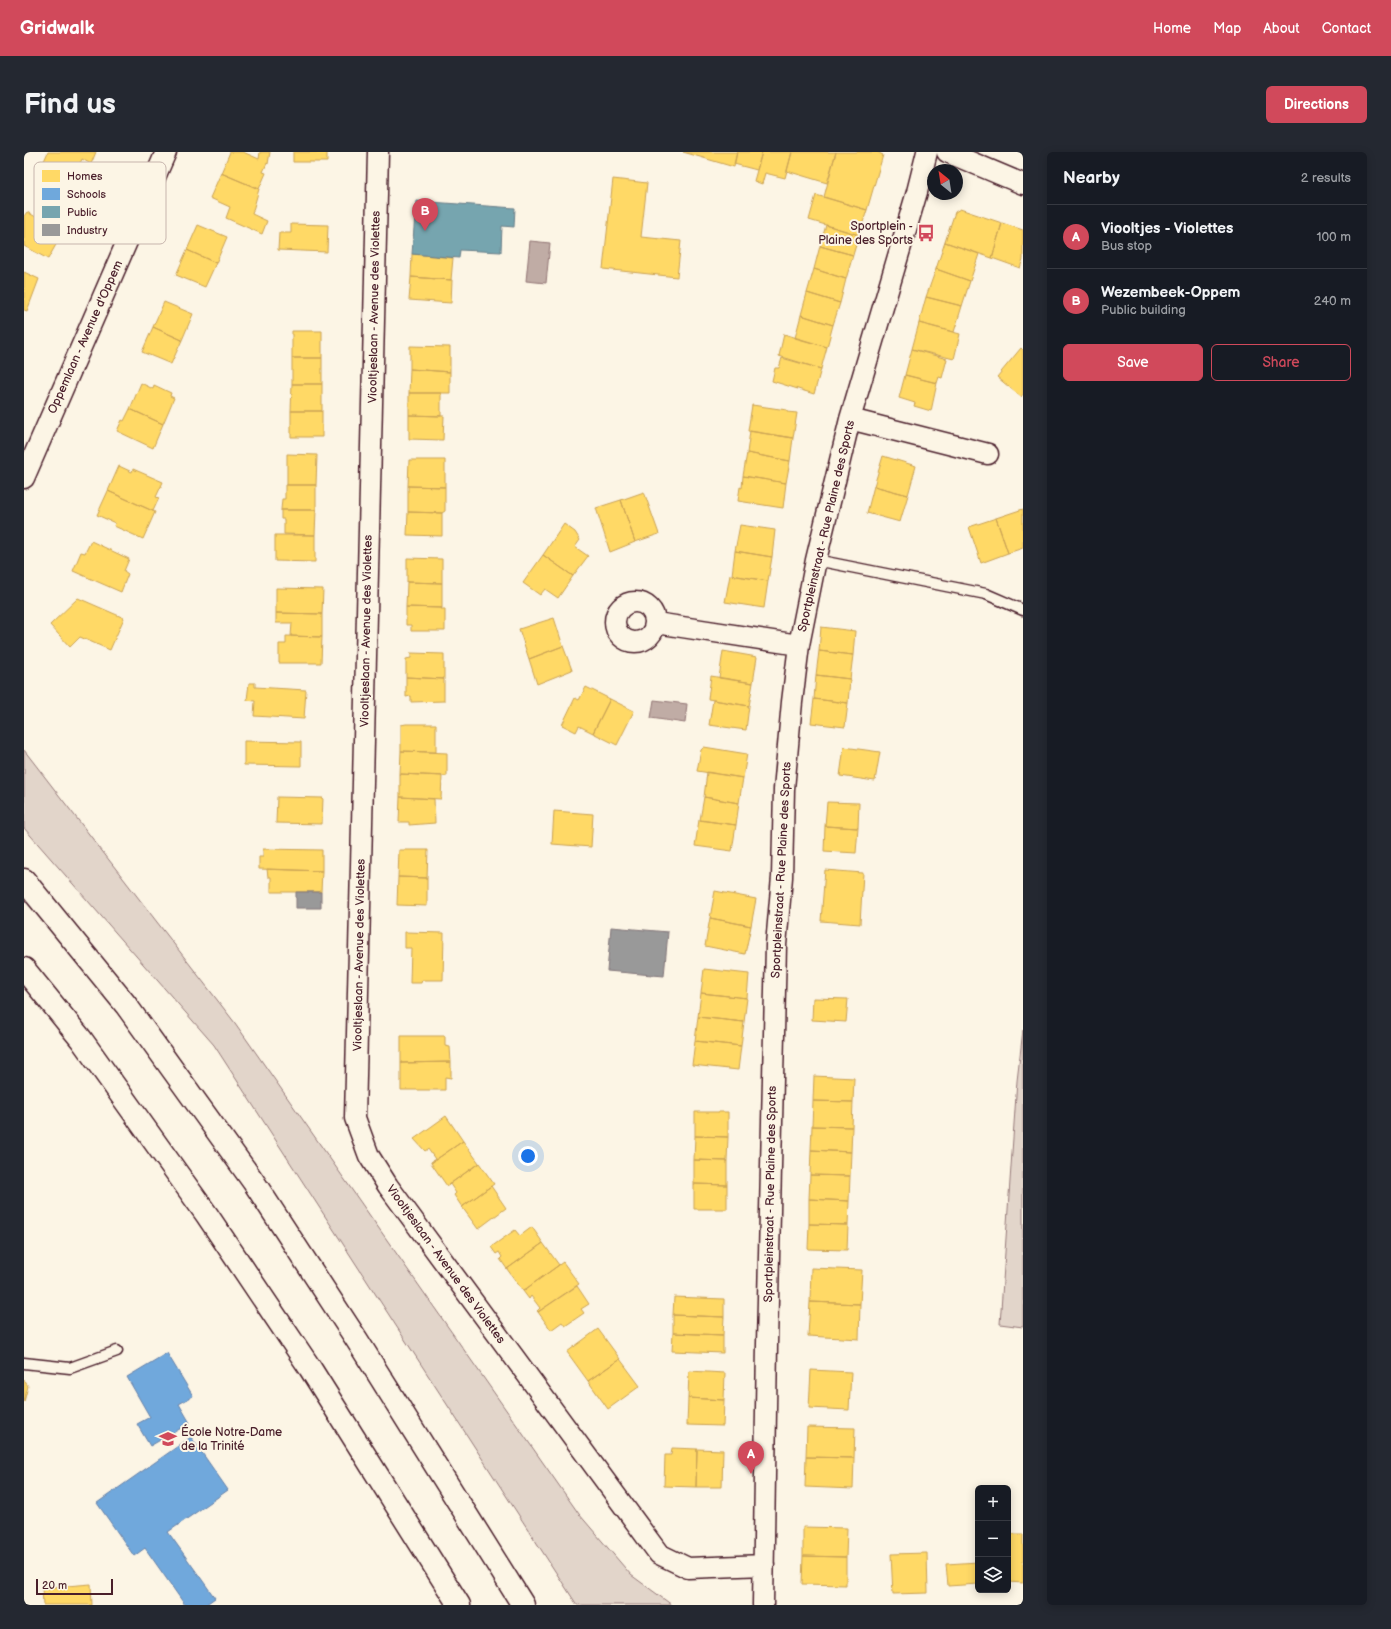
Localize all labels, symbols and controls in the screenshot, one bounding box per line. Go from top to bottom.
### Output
text: Gridwalk [20,17,95,40]
text: Home [1153,20,1191,37]
text: Map [1213,20,1241,37]
text: About [1263,20,1300,37]
text: Contact [1322,20,1371,37]
button: Directions [1266,86,1367,123]
text: Find us [24,88,116,121]
legend [34,162,166,244]
north arrow [927,164,963,200]
text: Nearby [1063,168,1120,188]
text: Homes [67,170,103,183]
text: 2 results [1301,170,1351,186]
text: Schools [67,188,107,201]
pin: B [412,198,438,231]
text: Public [67,206,97,219]
street label: Viooltjeslaan - Avenue des Violettes [365,211,384,403]
place label: Sportplein - Plaine des Sports [818,219,913,248]
text: Viooltjes - Violettes [1101,219,1233,238]
bus stop icon: Sportplein - Plaine des Sports [916,223,936,243]
text: Industry [67,224,107,237]
text: A [1072,229,1080,245]
text: 100 m [1316,229,1351,245]
text: Bus stop [1101,238,1152,254]
street label: Oppemlaan - Avenue d'Oppem [45,258,126,416]
text: Wezembeek-Oppem [1101,283,1240,302]
text: B [1071,293,1081,309]
text: 240 m [1314,293,1351,309]
text: Public building [1101,302,1186,318]
button: Save [1063,344,1203,381]
button: Share [1211,344,1351,381]
street label: Sportpleinstraat - Rue Plaine des Sports [795,419,858,633]
street label: Viooltjeslaan - Avenue des Violettes [357,535,376,727]
street label: Sportpleinstraat - Rue Plaine des Sports [768,761,795,979]
street label: Viooltjeslaan - Avenue des Violettes [350,859,369,1051]
street label: Sportpleinstraat - Rue Plaine des Sports [761,1085,780,1302]
your location [518,1146,538,1166]
street label: Viooltjeslaan - Avenue des Violettes [383,1182,508,1347]
place label: École Notre-Dame de la Trinité [181,1424,282,1454]
school or university icon: École Notre-Dame de la Trinité [158,1429,178,1449]
pin: A [738,1441,764,1474]
map controls [975,1485,1011,1593]
button: + [975,1485,1011,1521]
button: − [975,1521,1011,1557]
button: layers [975,1557,1011,1593]
scale bar [36,1577,113,1596]
text: 20 m [42,1579,67,1592]

